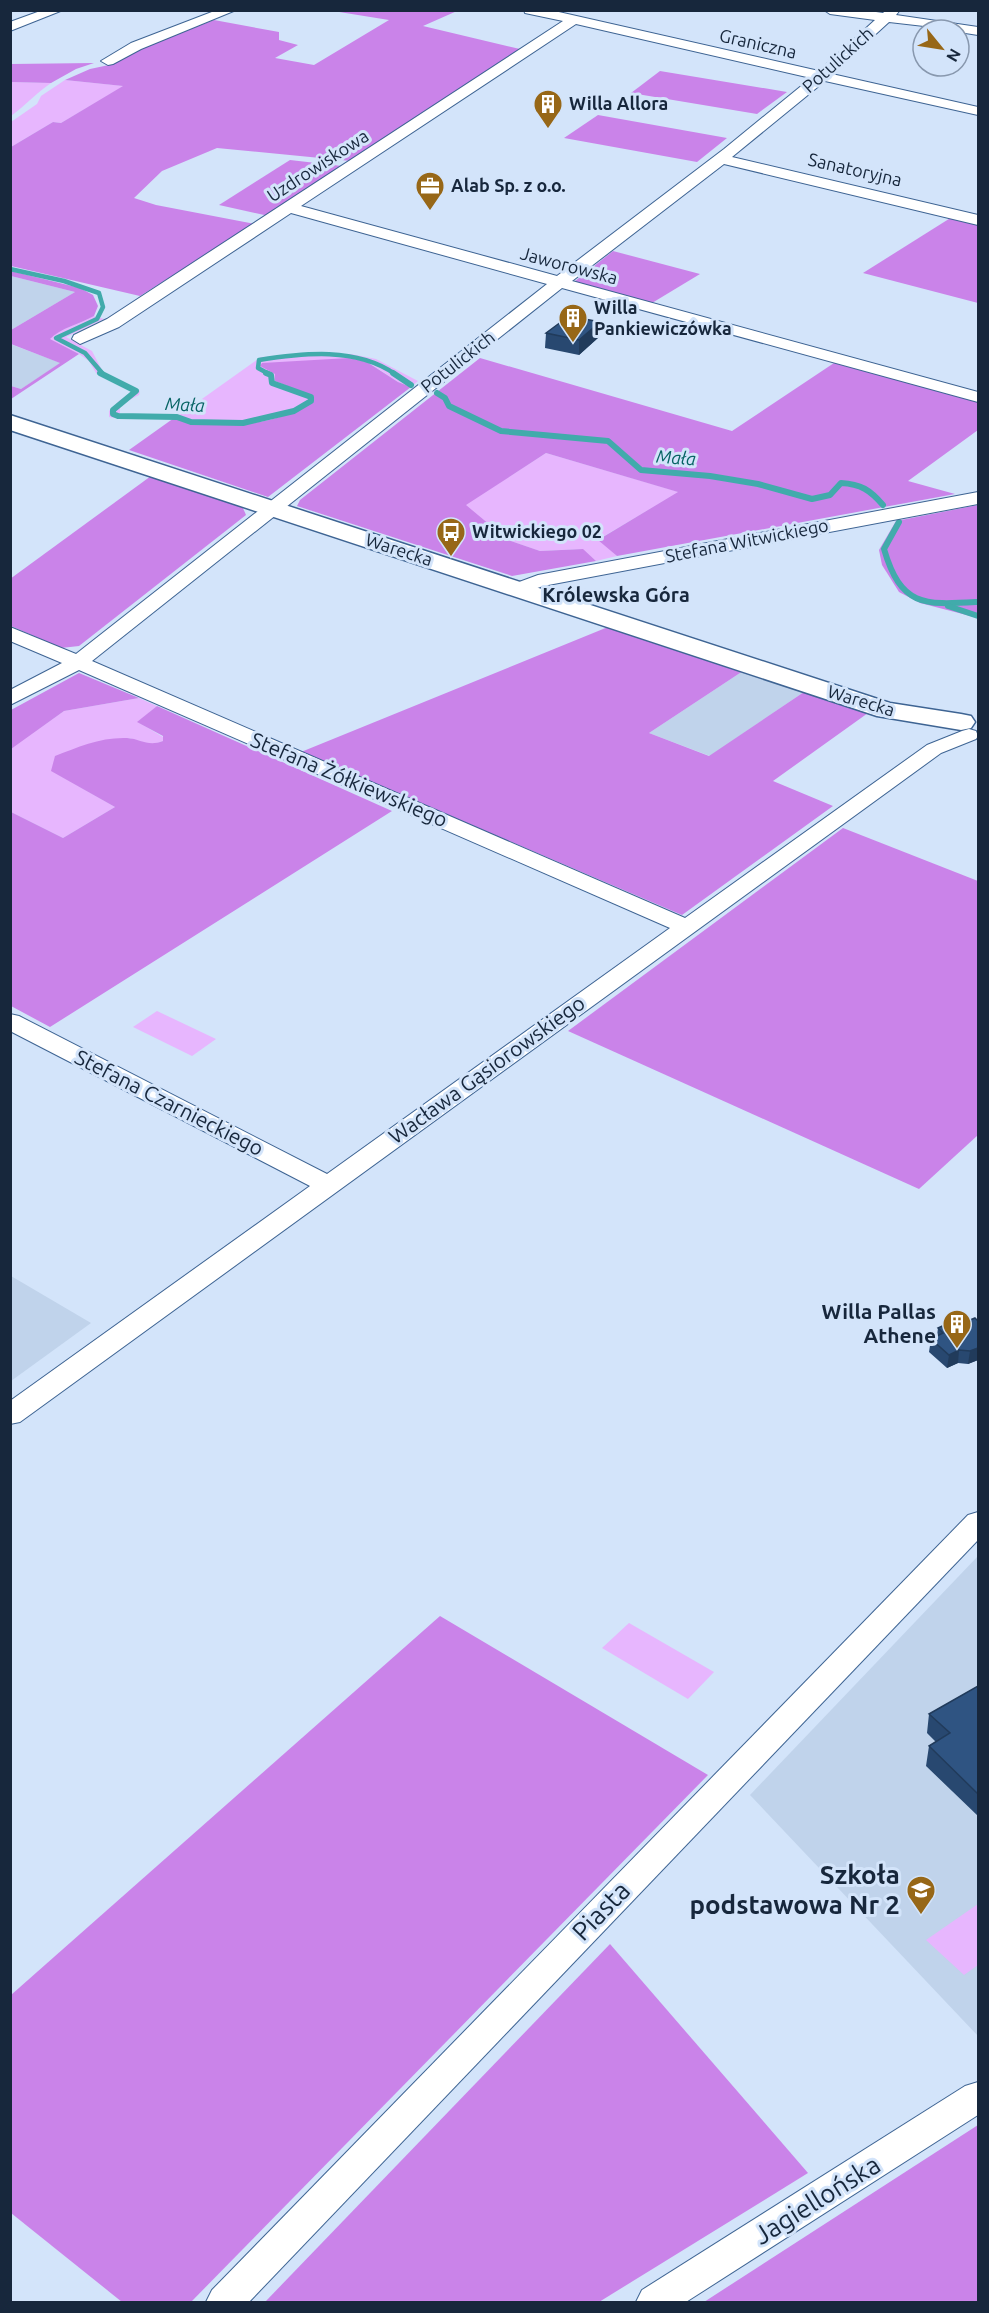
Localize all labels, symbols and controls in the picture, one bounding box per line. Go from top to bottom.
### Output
north arrow [911,18,971,78]
street label: Potulickich [798,22,877,96]
street label: Graniczna [718,24,799,62]
text: N [943,46,965,65]
building icon: Willa Allora [532,88,564,130]
place label: Willa Allora [569,93,668,113]
street label: Uzdrowiskowa [263,125,372,205]
street label: Sanatoryjna [806,149,904,190]
office icon: Alab Sp. z o.o. [414,170,446,212]
place label: Alab Sp. z o.o. [451,175,566,195]
street label: Jaworowska [518,242,620,288]
place label: Willa Pankiewiczówka [594,297,732,338]
building icon: Willa Pankiewiczówka [557,302,589,344]
street label: Potulickich [417,326,498,396]
water label: Mała [165,393,206,415]
water label: Mała [656,446,697,468]
street label: Stefana Witwickiego [664,514,830,566]
bus stop icon: Witwickiego 02 [435,516,467,558]
place label: Witwickiego 02 [472,521,602,541]
street label: Warecka [363,529,435,569]
district label: Królewska Góra [542,583,690,606]
street label: Warecka [825,680,897,720]
street label: Stefana Żółkiewskiego [248,727,451,831]
street label: Wacława Gąsiorowskiego [384,990,589,1148]
street label: Stefana Czarnieckiego [71,1044,268,1160]
place label: Willa Pallas Athene [822,1299,936,1347]
building icon: Willa Pallas Athene [941,1308,973,1350]
place label: Szkoła podstawowa Nr 2 [689,1860,900,1919]
school or university icon: Szkoła podstawowa Nr 2 [905,1874,937,1916]
street label: Piasta [566,1875,635,1946]
street label: Jagiellońska [748,2149,885,2250]

